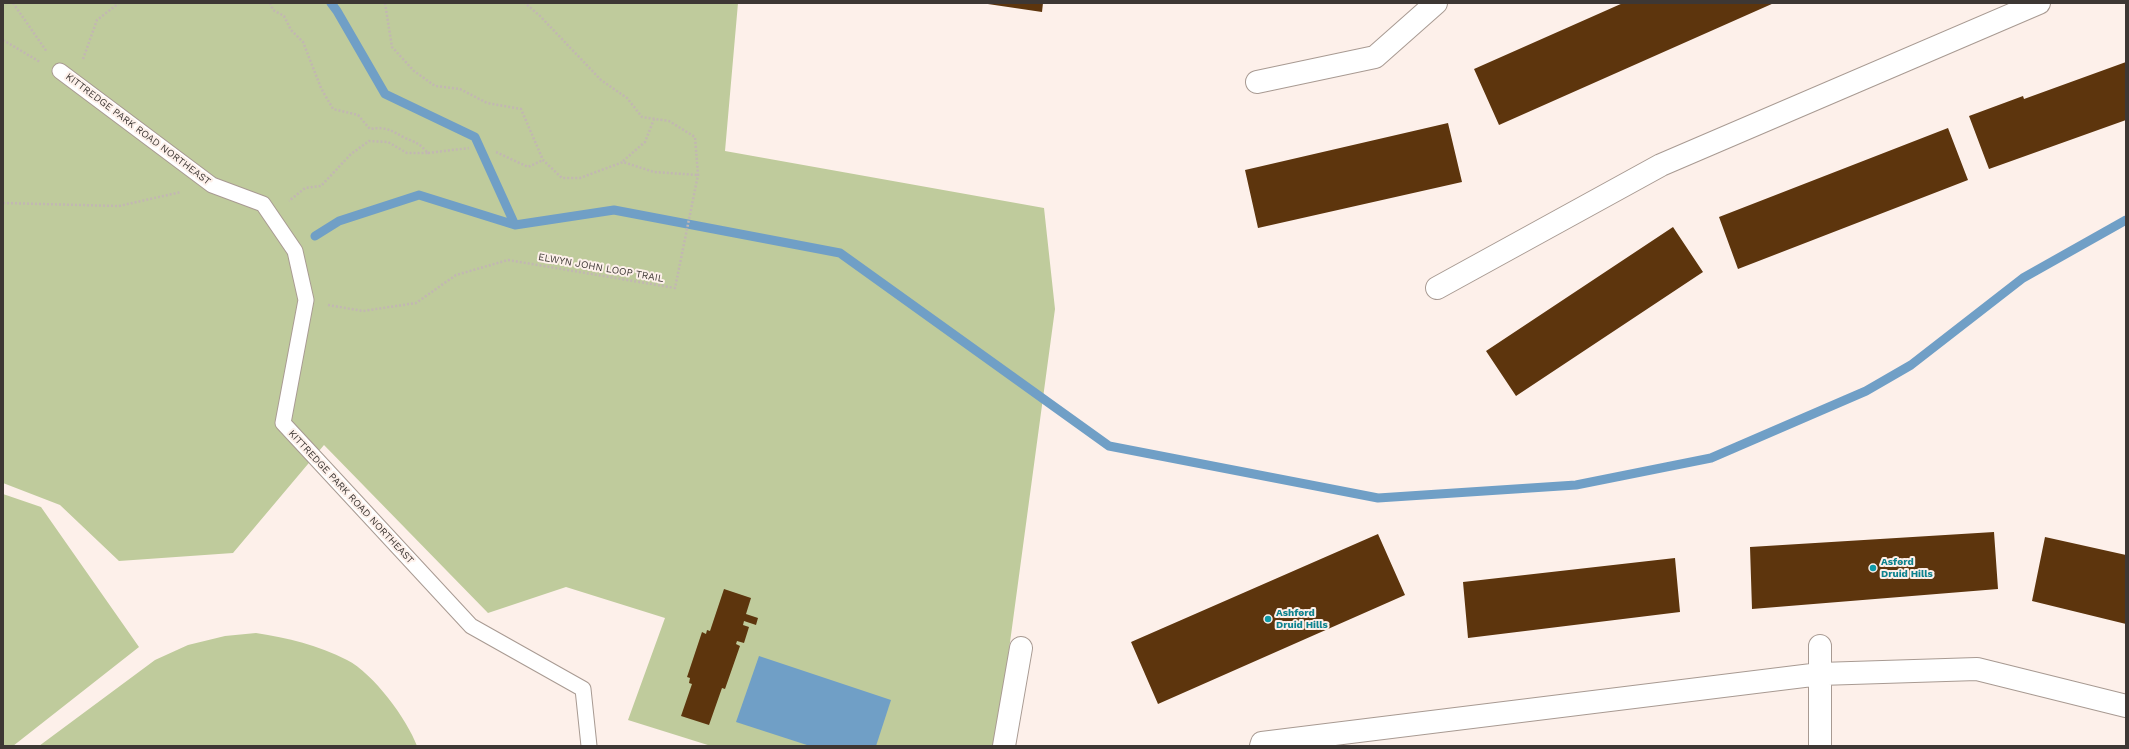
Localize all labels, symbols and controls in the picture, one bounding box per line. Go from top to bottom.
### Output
street label: KITTREDGE PARK ROAD NORTHEAST [63,71,213,187]
street label: ELWYN JOHN LOOP TRAIL [537,251,665,285]
street label: KITTREDGE PARK ROAD NORTHEAST [286,428,416,566]
place label: Asford Druid Hills [1881,556,1933,580]
marker: Asford Druid Hills [1868,563,1878,573]
place label: Ashford Druid Hills [1276,607,1328,630]
marker: Ashford Druid Hills [1263,614,1273,624]

